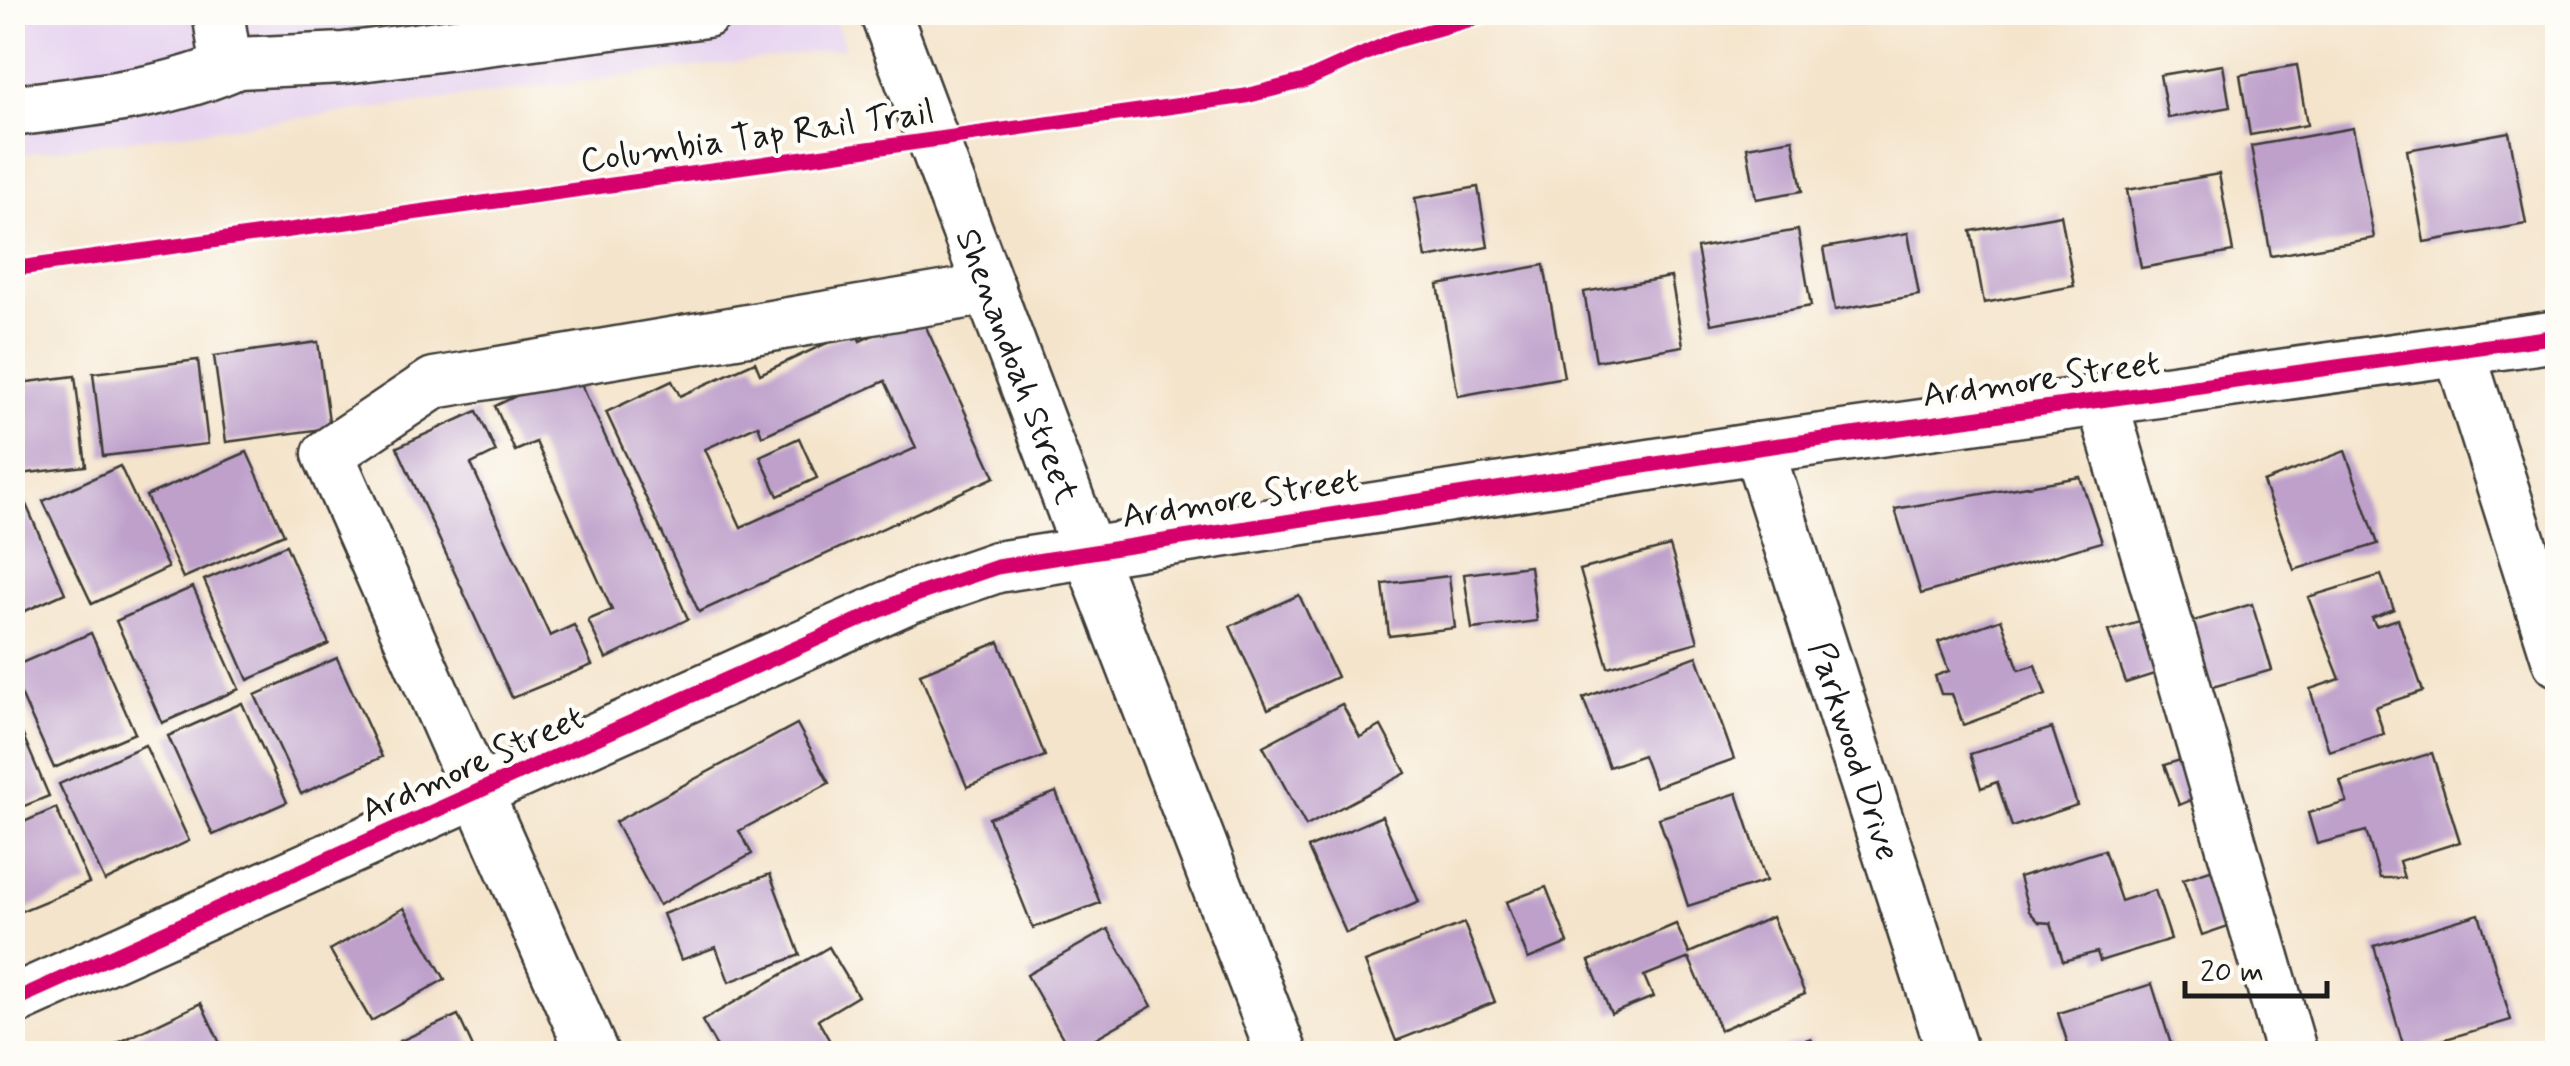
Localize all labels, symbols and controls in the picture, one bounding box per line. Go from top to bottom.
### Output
street label: Columbia Tap Rail Trail [577,89,937,185]
street label: Shenandoah Street [944,222,1089,511]
street label: Ardmore Street [1920,341,2163,419]
street label: Ardmore Street [1118,458,1362,540]
street label: Parkwood Drive [1797,636,1910,867]
street label: Ardmore Street [354,695,592,835]
scale bar [2185,936,2328,998]
text: 20 m [2200,953,2264,992]

